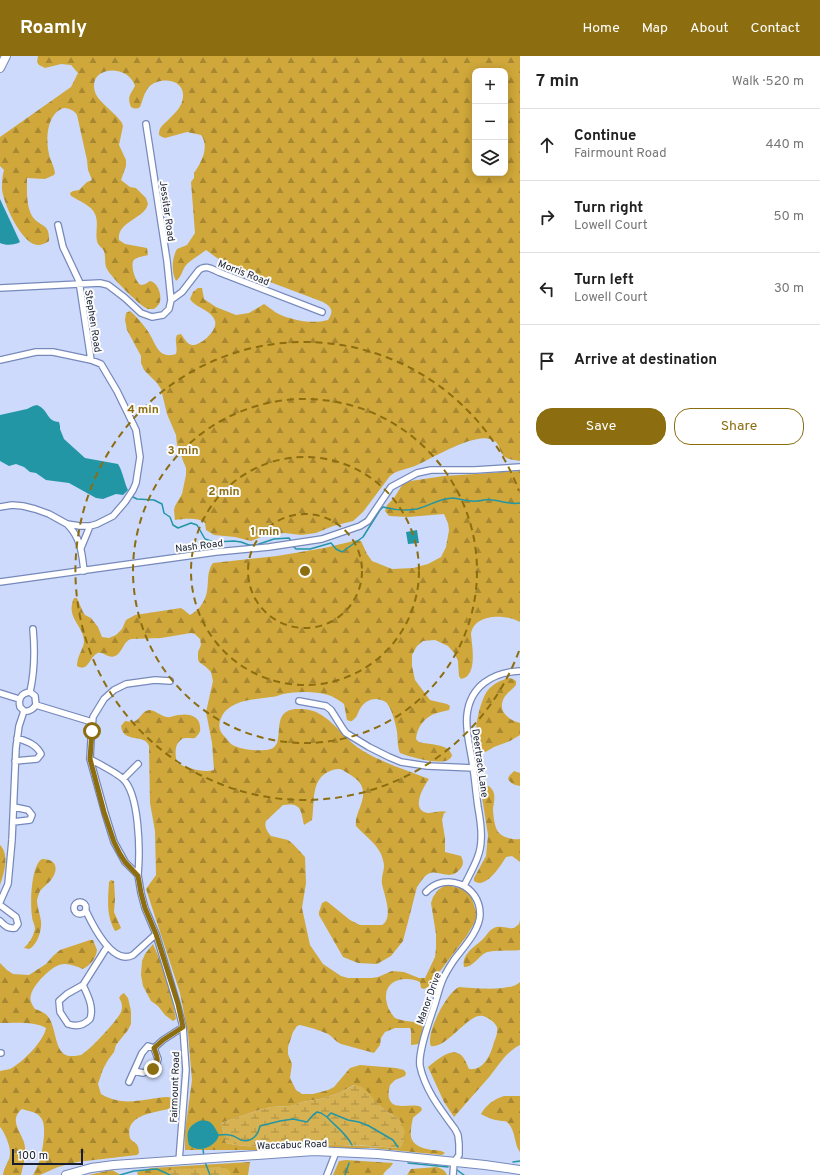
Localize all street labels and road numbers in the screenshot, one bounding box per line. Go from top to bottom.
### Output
street label: Jessitar Road [156,180,177,242]
street label: Morris Road [216,258,271,289]
street label: Stephen Road [81,289,104,353]
street label: Nash Road [175,537,224,556]
street label: Deertrack Lane [468,728,491,798]
street label: Manor Drive [414,971,445,1026]
street label: Fairmount Road [168,1051,183,1123]
street label: Waccabuc Road [257,1138,328,1153]

